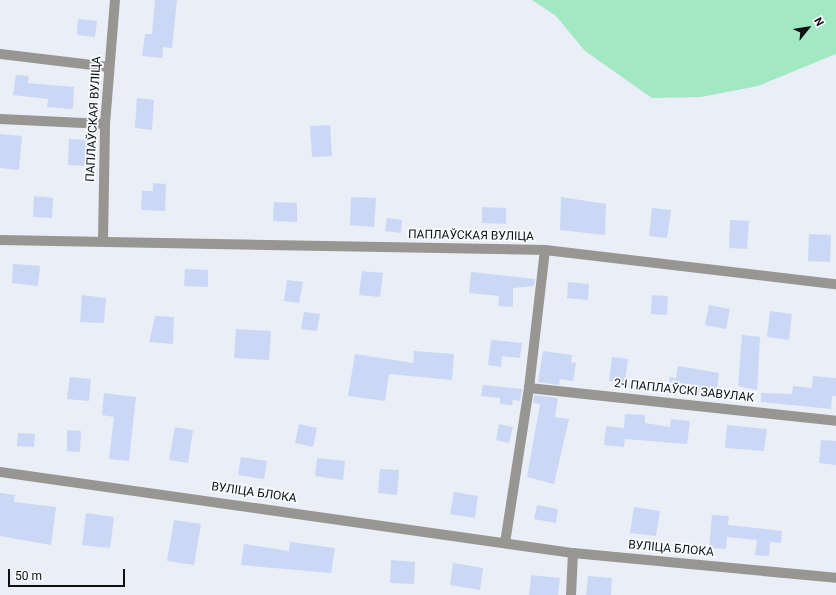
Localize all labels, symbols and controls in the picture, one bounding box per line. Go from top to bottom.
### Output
north arrow [788,8,828,48]
text: N [811,15,826,28]
street label: ПАПЛАЎСКАЯ ВУЛІЦА [84,56,104,182]
street label: ПАПЛАЎСКАЯ ВУЛІЦА [408,228,534,244]
street label: 2-І ПАПЛАЎСКІ ЗАВУЛАК [613,376,755,406]
street label: ВУЛІЦА БЛОКА [210,480,298,506]
street label: ВУЛІЦА БЛОКА [628,538,714,560]
scale bar [10,561,127,587]
text: 50 m [15,569,42,583]

